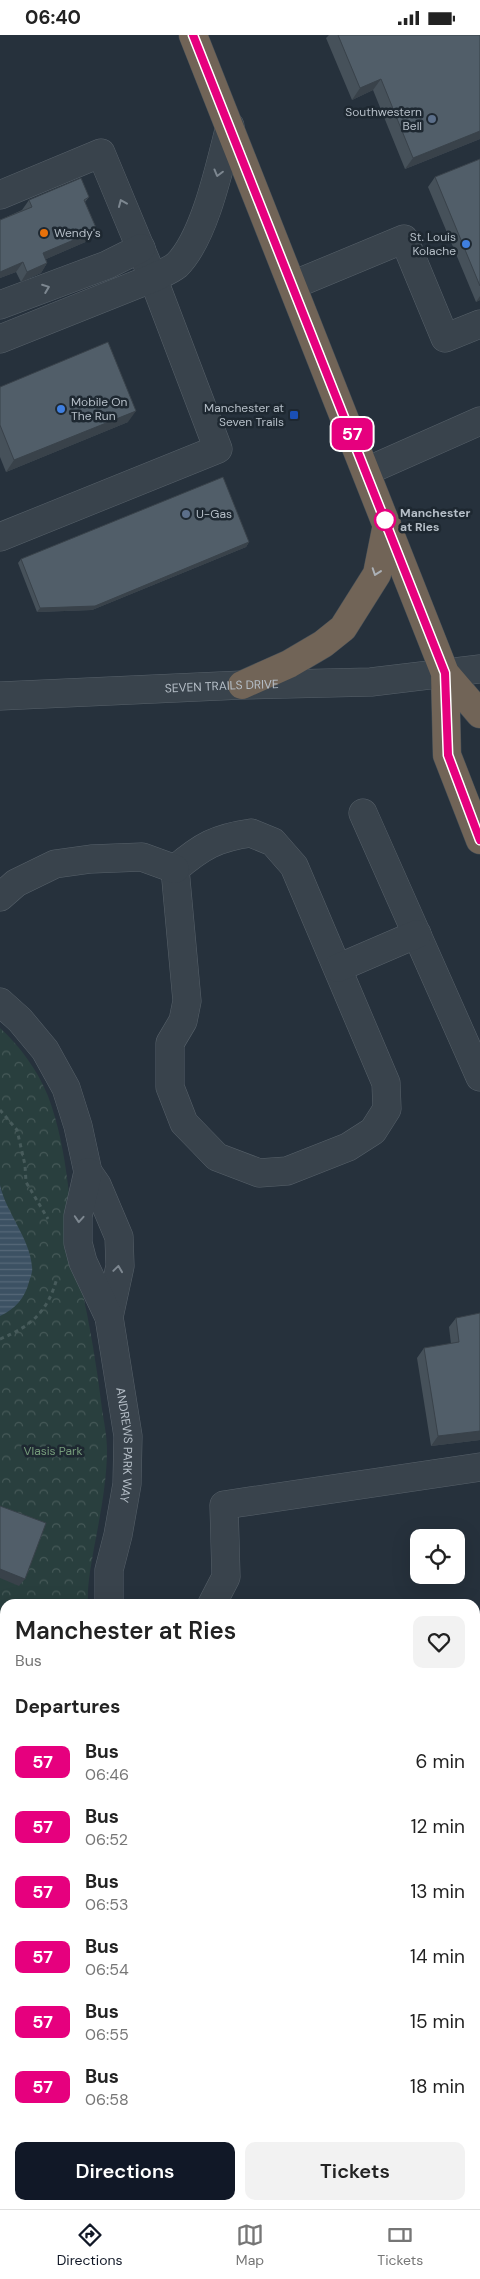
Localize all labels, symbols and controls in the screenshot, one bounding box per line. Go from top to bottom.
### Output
text: 06:40 [25,5,81,30]
place label: Southwestern Bell [345,104,422,134]
marker: Southwestern Bell [426,113,438,125]
one-way arrow [213,169,223,177]
one-way arrow [118,199,129,208]
place label: Wendy's [54,225,101,241]
marker: Wendy's [38,227,50,239]
place label: St. Louis Kolache [410,229,456,259]
marker: St. Louis Kolache [460,238,472,250]
one-way arrow [41,284,49,294]
place label: Mobile On The Run [71,394,128,424]
place label: Manchester at Seven Trails [204,400,284,430]
marker: Mobile On The Run [55,403,67,415]
marker: Manchester at Seven Trails [288,409,300,421]
line badge: 57 [330,418,374,450]
text: 57 [342,422,362,446]
place label: Manchester at Ries [400,505,470,535]
place label: U-Gas [196,506,232,522]
marker: U-Gas [180,508,192,520]
marker: Manchester at Ries [374,509,396,531]
one-way arrow [372,567,382,575]
street label: SEVEN TRAILS DRIVE [165,676,279,696]
one-way arrow [73,1216,84,1224]
one-way arrow [113,1265,123,1274]
street label: ANDREWS PARK WAY [112,1386,136,1504]
park label: Vlasis Park [23,1443,83,1459]
map controls [410,1529,465,1584]
button: locate [410,1529,465,1584]
text: Manchester at Ries [15,1615,236,1646]
button: heart [413,1616,465,1668]
text: Bus [15,1650,42,1671]
text: Departures [15,1694,120,1719]
text: Bus [85,1739,119,1764]
text: 6 min [416,1749,465,1774]
text: 57 [32,1750,53,1774]
text: 06:46 [85,1764,129,1785]
text: Bus [85,1804,119,1829]
text: 12 min [411,1814,465,1839]
text: 57 [32,1815,53,1839]
text: 06:52 [85,1829,128,1850]
text: Bus [85,1869,119,1894]
text: 13 min [410,1879,465,1904]
text: 57 [32,1880,53,1904]
text: 06:53 [85,1894,128,1915]
text: Bus [85,1934,119,1959]
text: 14 min [410,1944,465,1969]
text: 57 [32,1945,53,1969]
text: 06:54 [85,1959,129,1980]
text: Bus [85,1999,119,2024]
text: 15 min [410,2009,465,2034]
text: 57 [32,2010,53,2034]
text: 06:55 [85,2024,129,2045]
text: Bus [85,2064,119,2089]
text: 18 min [410,2074,465,2099]
text: 57 [32,2075,53,2099]
text: 06:58 [85,2089,129,2110]
button: Directions [15,2142,235,2200]
button: Tickets [245,2142,465,2200]
tab: Directions [57,2221,123,2269]
tab: Map [236,2221,264,2269]
tab: Tickets [377,2221,423,2269]

